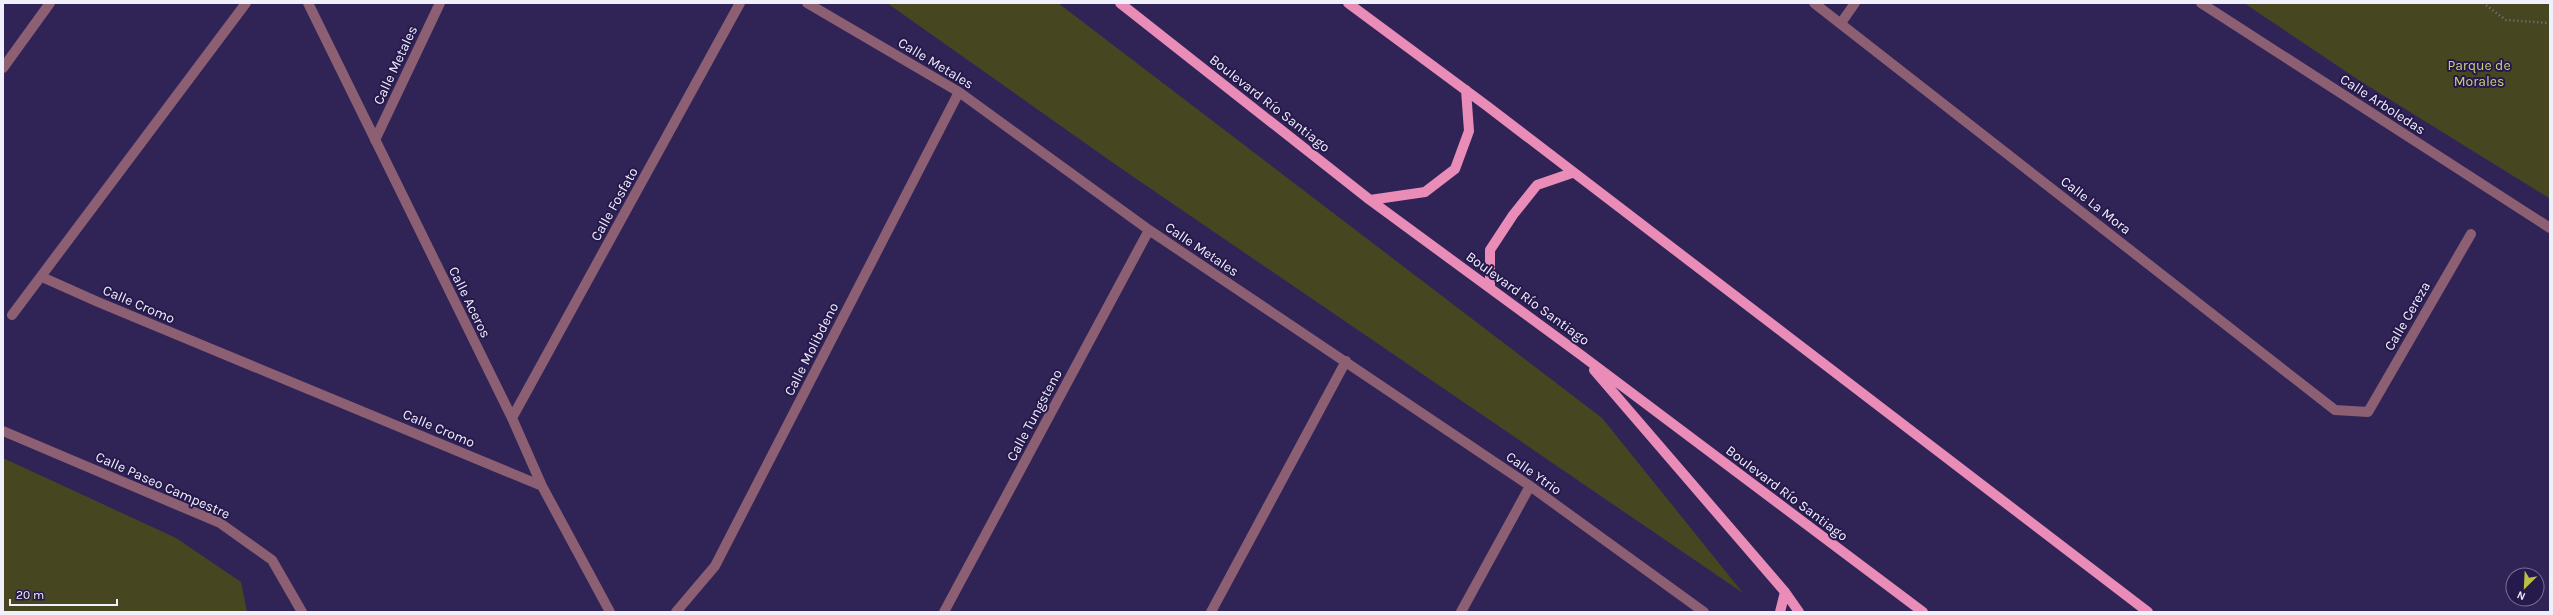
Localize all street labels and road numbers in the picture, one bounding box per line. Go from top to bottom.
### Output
street label: Calle Metales [370,23,421,107]
street label: Calle Metales [895,34,977,93]
street label: Boulevard Río Santiago [1206,51,1333,156]
street label: Calle Arboledas [2337,71,2429,138]
street label: Calle Fosfato [587,164,642,244]
street label: Calle La Mora [2057,173,2134,238]
street label: Calle Metales [1162,219,1242,280]
street label: Boulevard Río Santiago [1463,248,1593,349]
street label: Calle Aceros [445,264,494,341]
street label: Calle Cereza [2381,279,2434,354]
street label: Calle Cromo [100,282,177,327]
street label: Calle Molibdeno [781,300,842,399]
street label: Calle Tungsteno [1003,366,1066,464]
street label: Calle Cromo [400,406,477,451]
street label: Boulevard Río Santiago [1722,442,1851,545]
street label: Calle Paseo Campestre [93,448,233,523]
street label: Calle Ytrio [1503,448,1565,499]

